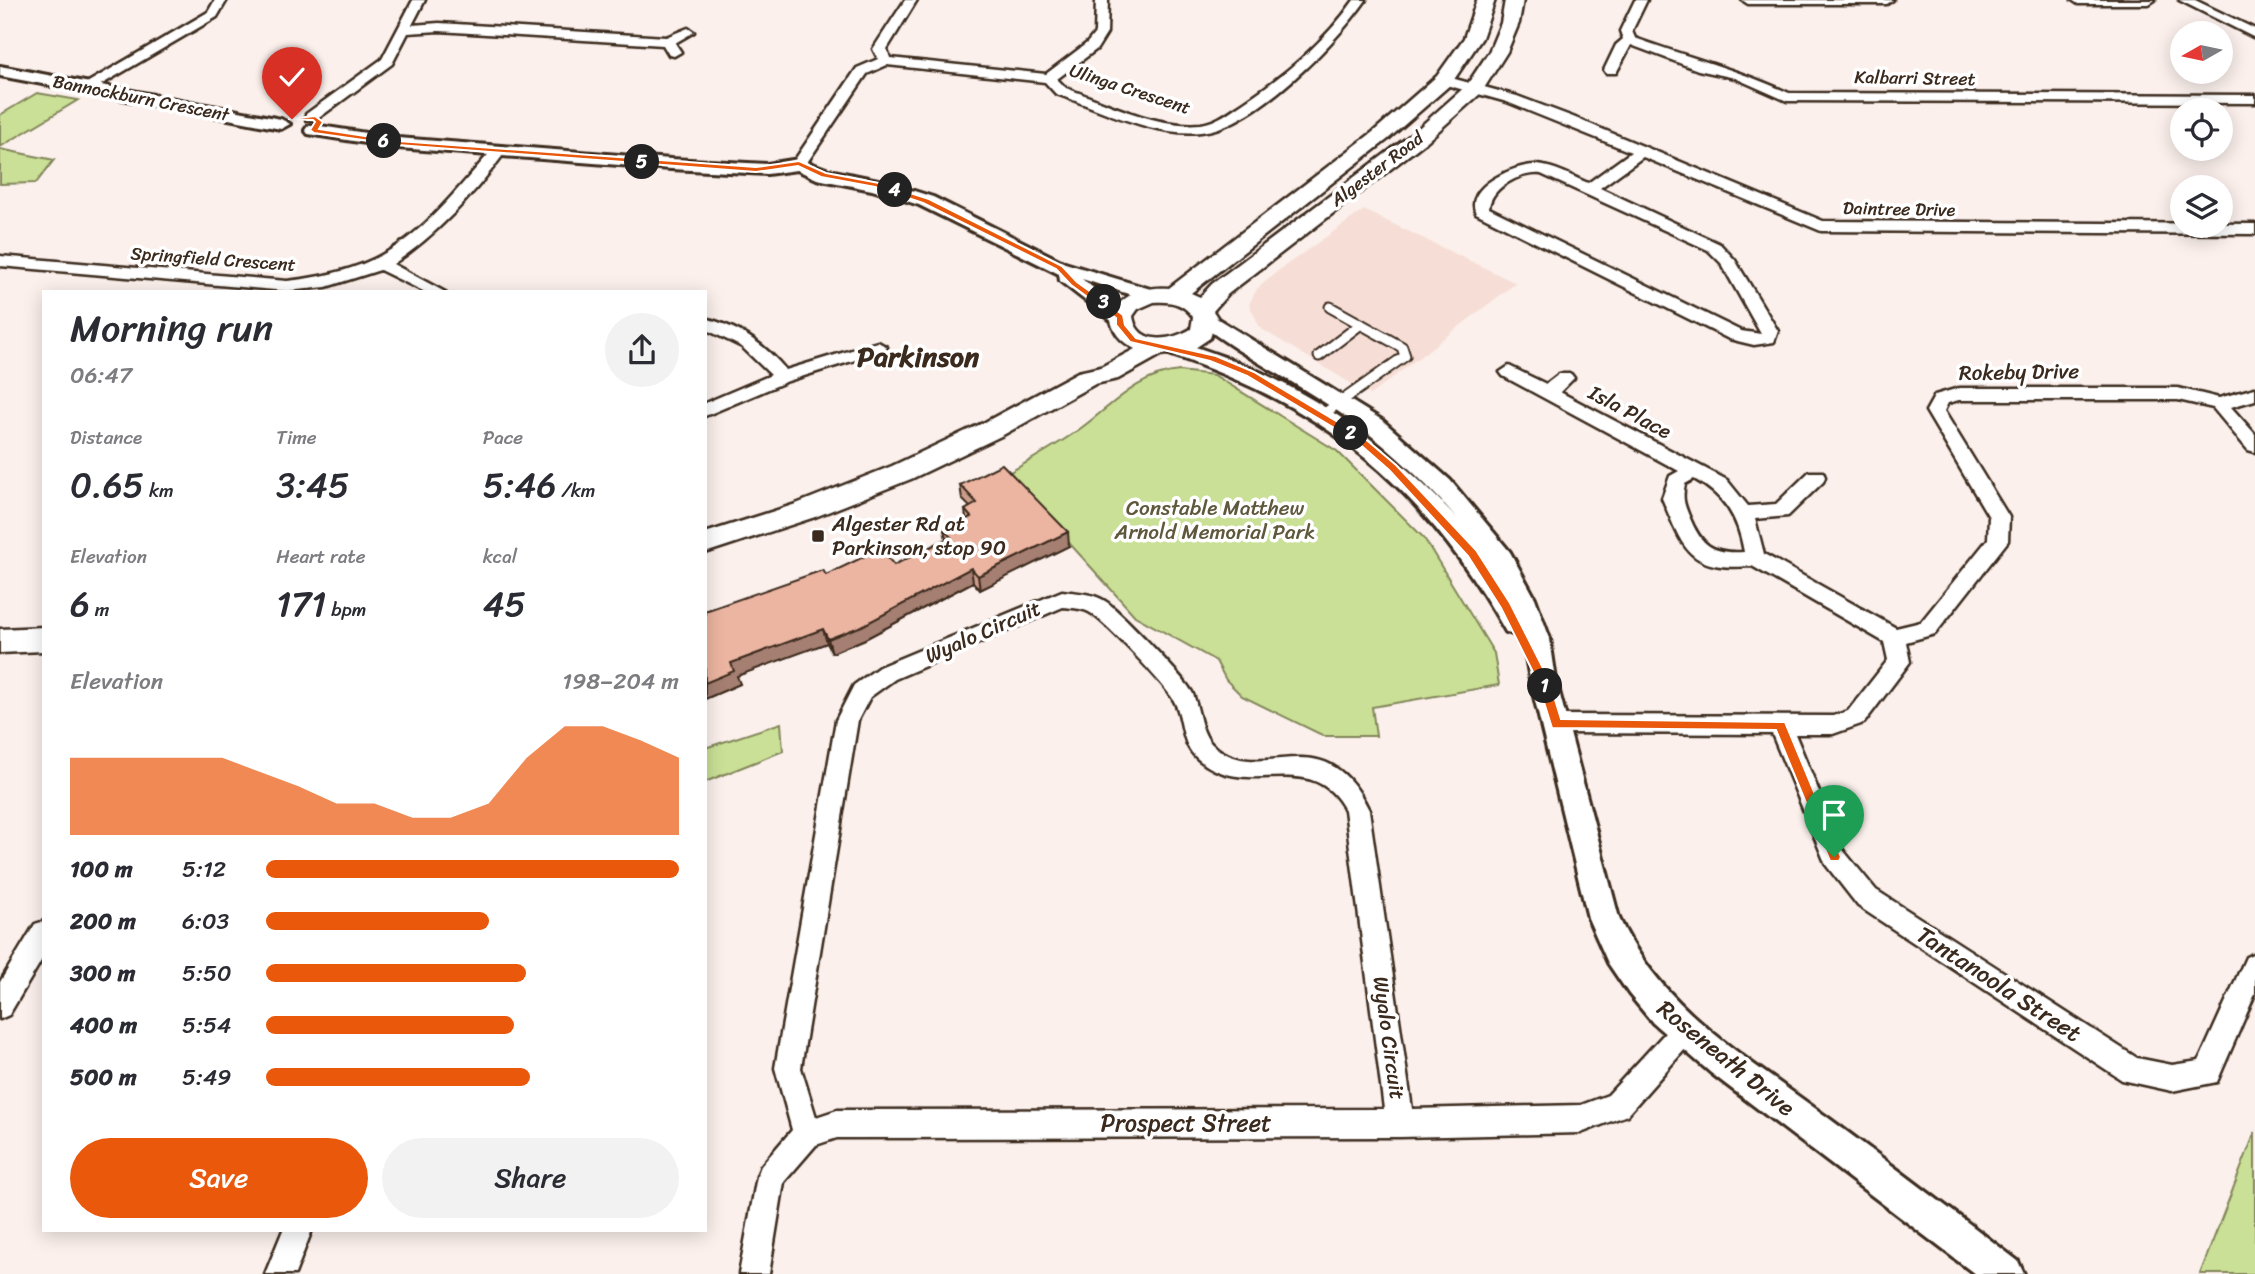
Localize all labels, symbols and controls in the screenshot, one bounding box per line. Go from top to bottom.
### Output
north arrow [2170,21,2233,84]
map controls [2170,21,2233,238]
pin [262,47,322,119]
street label: Ulinga Crescent [1065,54,1195,124]
icon: check [273,58,311,96]
street label: Kalbarri Street [1854,61,1976,95]
street label: Bannockburn Crescent [50,65,233,131]
button: locate [2170,98,2233,161]
street label: Algester Road [1323,122,1432,216]
pin: 6 [366,124,402,158]
text: 6 [378,124,389,157]
pin: 5 [624,144,660,180]
text: 5 [636,145,647,178]
pin: 4 [878,172,912,208]
text: 4 [889,173,900,206]
button: layers [2170,175,2233,238]
street label: Daintree Drive [1842,192,1956,226]
street label: Springfield Crescent [129,237,297,281]
pin: 3 [1086,284,1122,320]
text: 3 [1098,285,1109,318]
text: Morning run [70,295,273,362]
button: share [605,313,679,387]
district label: Parkinson [857,332,980,381]
street label: Rokeby Drive [1959,352,2080,392]
text: 06:47 [70,355,132,396]
street label: Isla Place [1581,374,1679,450]
pin: 2 [1334,416,1368,450]
text: 2 [1345,416,1356,449]
text: Distance [70,421,142,454]
text: Time [276,421,317,454]
text: Pace [483,421,523,454]
text: 0.65 [70,454,144,516]
text: 3:45 [276,454,349,516]
text: 5:46 [483,454,556,516]
text: km [144,474,174,507]
text: /km [556,474,595,507]
park label: Constable Matthew Arnold Memorial Park [1114,489,1315,551]
place label: Algester Rd at Parkinson, stop 90 [831,505,1006,567]
marker: Algester Rd at Parkinson, stop 90 [810,528,826,544]
text: Elevation [70,540,147,573]
text: Heart rate [276,540,366,573]
text: kcal [483,540,517,573]
text: 6 [70,573,90,635]
text: 171 [276,573,326,635]
text: 45 [483,573,526,635]
street label: Wyalo Circuit [919,589,1047,675]
text: m [90,593,109,626]
text: bpm [326,593,366,626]
text: Elevation [70,661,163,702]
text: 198–204 m [562,661,679,702]
pin: 1 [1528,668,1562,704]
text: 1 [1540,669,1549,702]
pin [1804,785,1864,857]
icon: arrive [1815,796,1853,834]
text: 100 m [70,849,133,890]
text: 5:12 [182,849,226,890]
text: 200 m [70,901,136,942]
text: 6:03 [182,901,229,942]
street label: Tantanoola Street [1908,914,2090,1054]
text: 300 m [70,953,135,994]
text: 5:50 [182,953,232,994]
street label: Wyalo Circuit [1362,974,1416,1102]
street label: Roseneath Drive [1647,989,1805,1128]
text: 400 m [70,1005,137,1046]
text: 5:54 [182,1005,231,1046]
text: 500 m [70,1057,137,1098]
text: 5:49 [182,1057,232,1098]
street label: Prospect Street [1100,1102,1272,1144]
button: Save [70,1138,368,1218]
button: Share [382,1138,679,1218]

